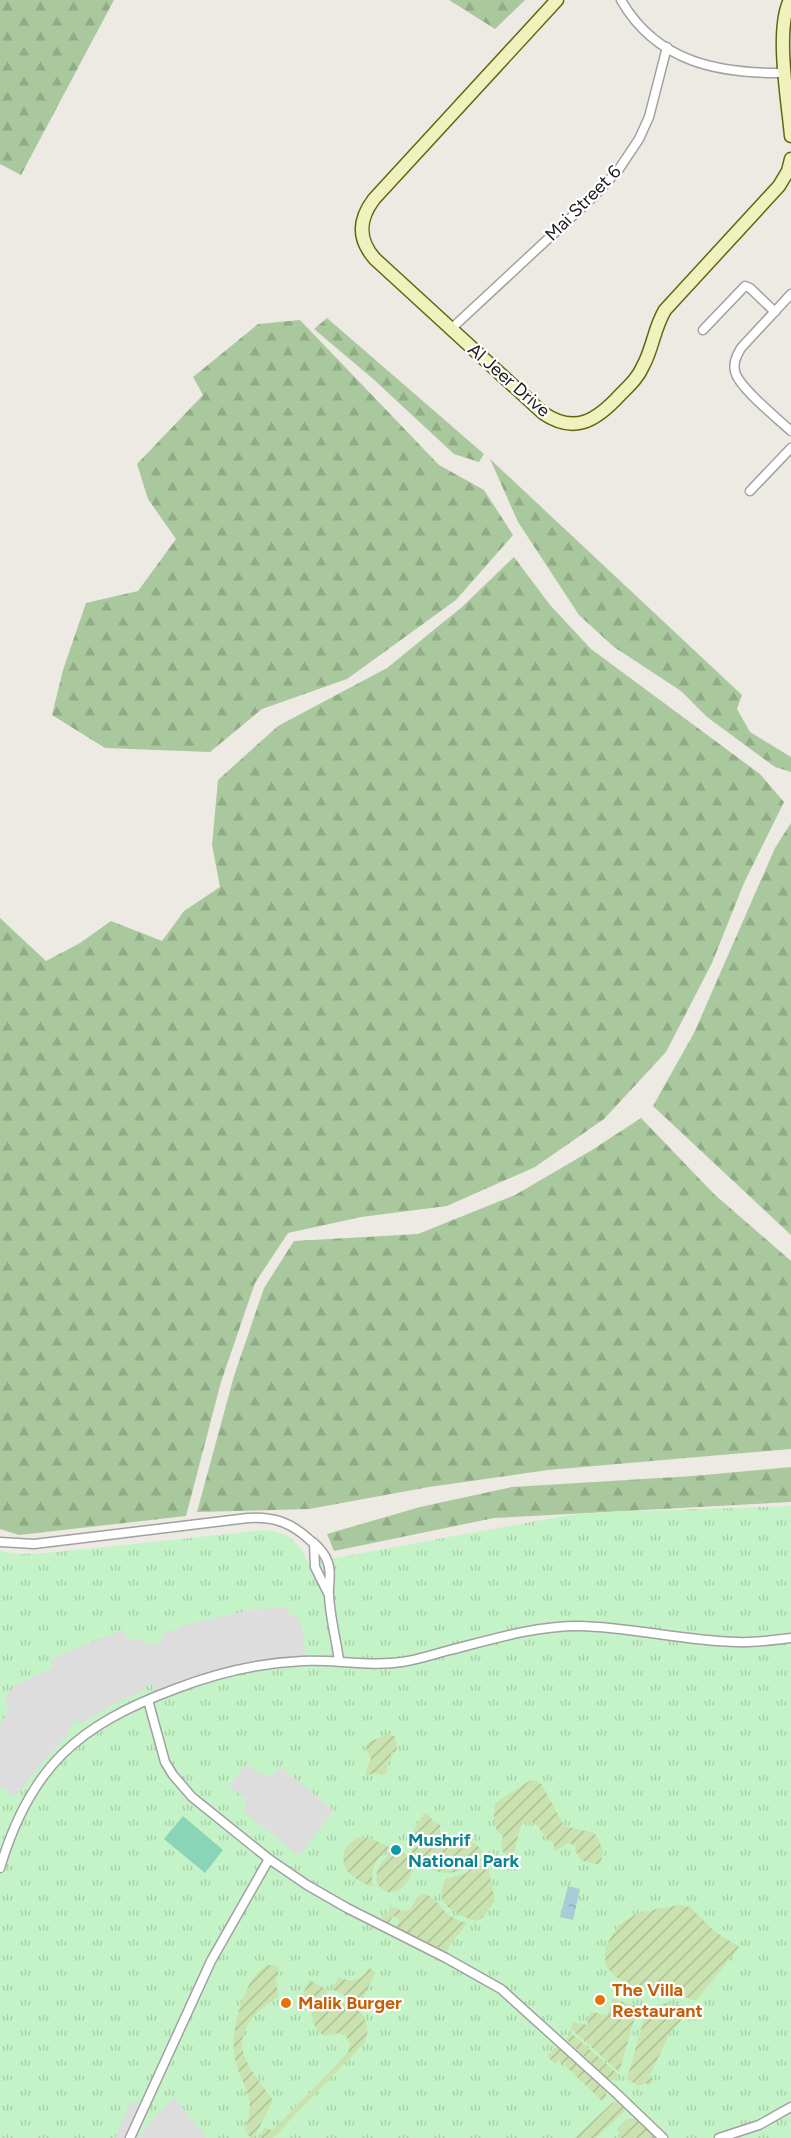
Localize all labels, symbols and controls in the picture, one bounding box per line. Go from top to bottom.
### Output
street label: Mai Street 6 [541,161,625,245]
street label: Al Jeer Drive [463,338,555,422]
place label: Mushrif National Park [408,1829,520,1872]
marker: Mushrif National Park [389,1843,403,1857]
place label: The Villa Restaurant [612,1979,703,2022]
place label: Malik Burger [298,1992,402,2014]
marker: The Villa Restaurant [593,1993,607,2007]
marker: Malik Burger [279,1996,293,2010]

